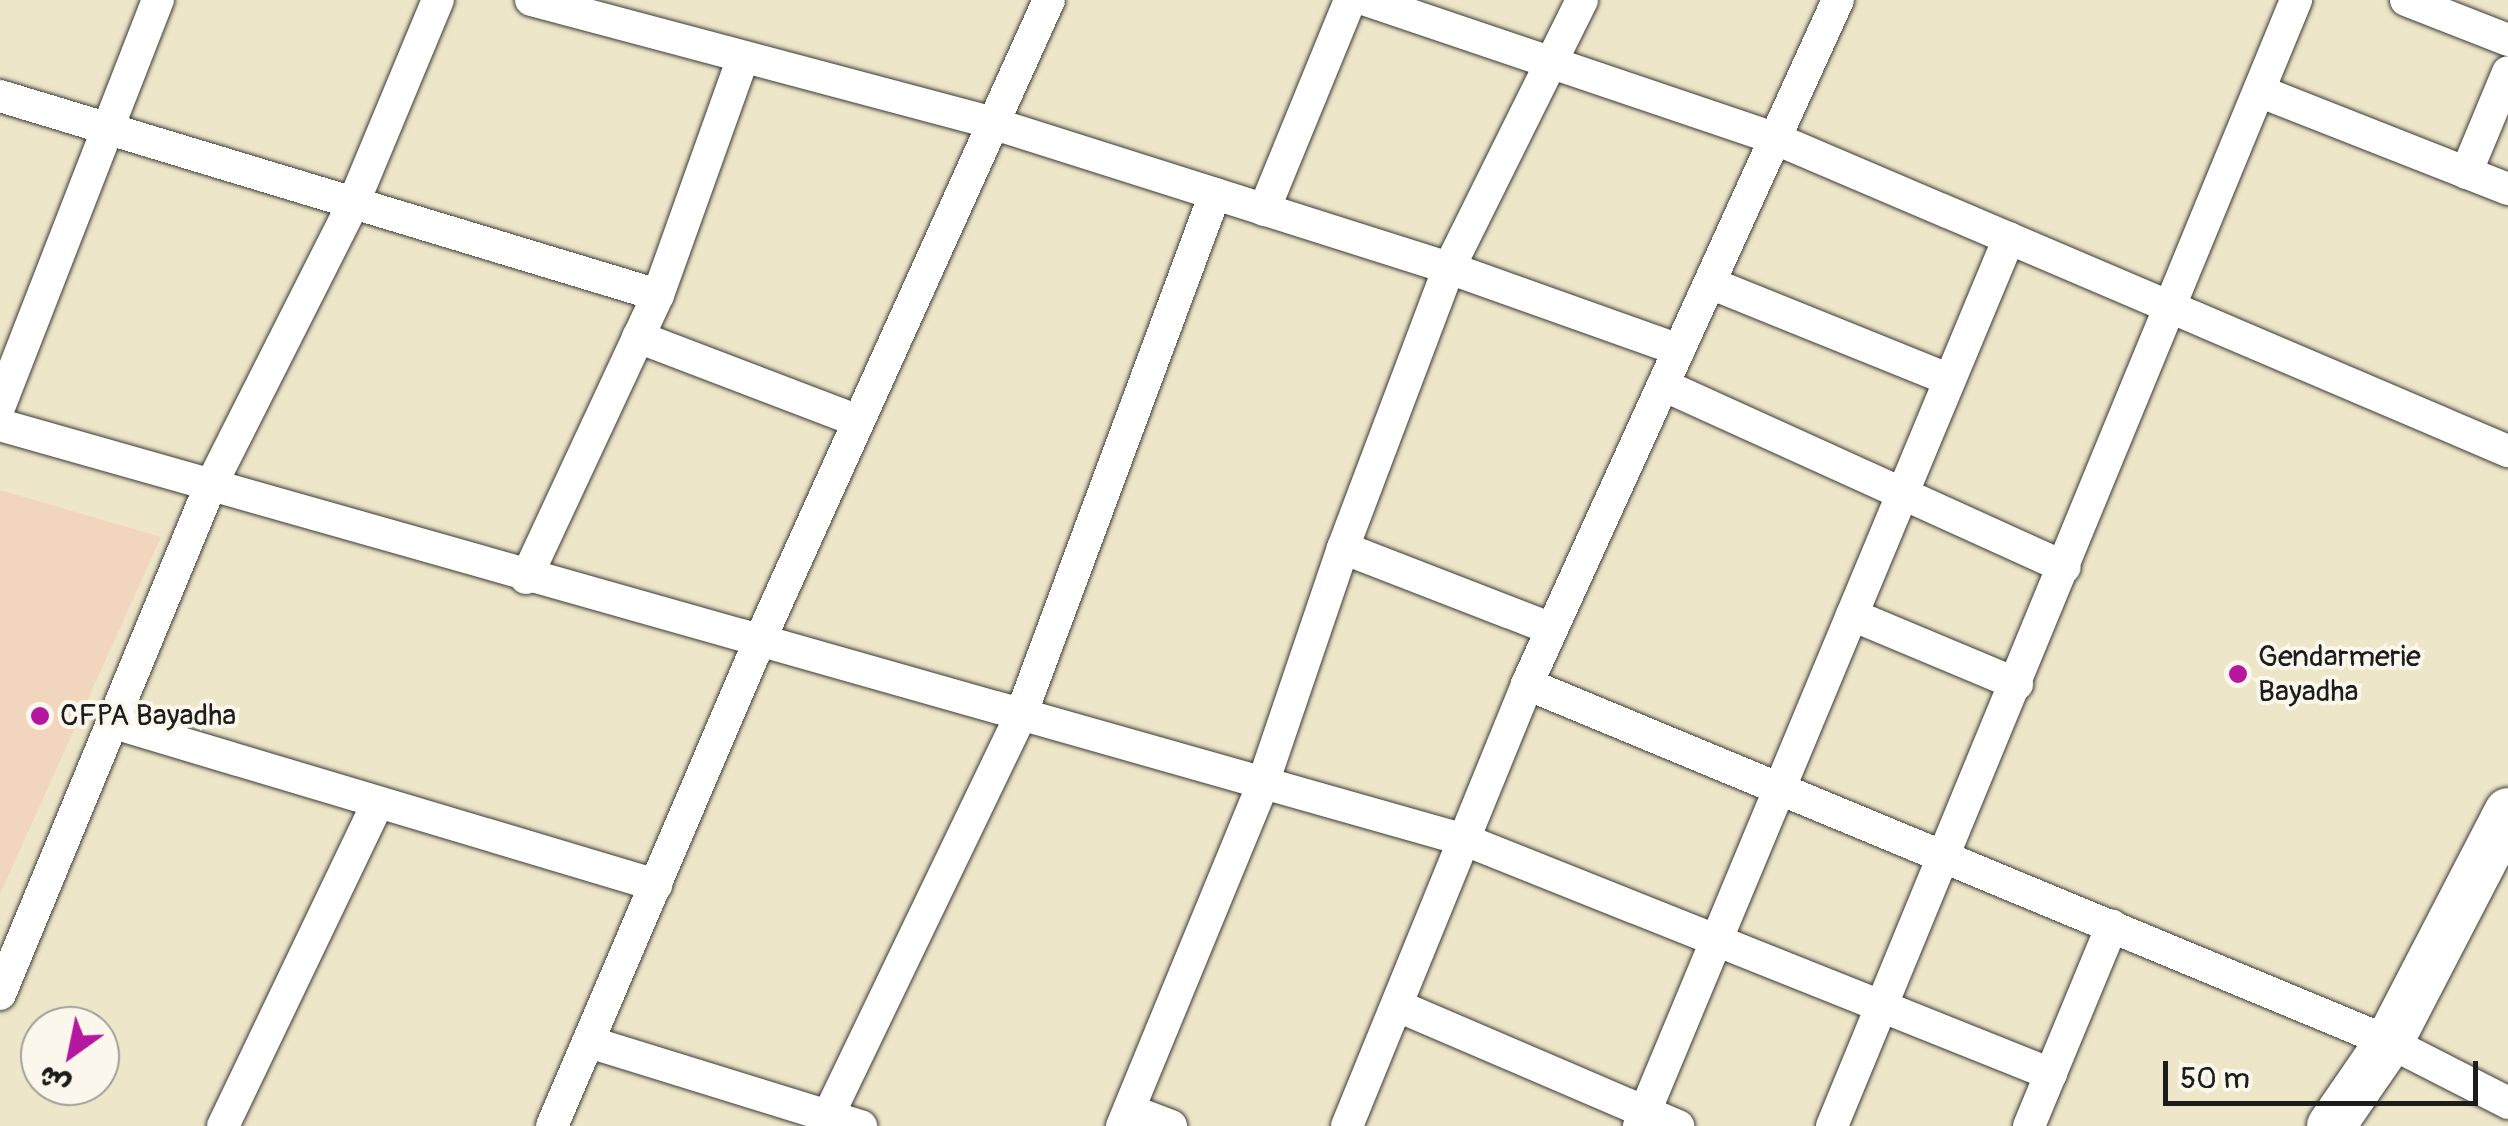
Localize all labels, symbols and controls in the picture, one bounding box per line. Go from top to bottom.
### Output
place label: Gendarmerie Bayadha [2258,639,2421,710]
marker: Gendarmerie Bayadha [2227,663,2249,685]
place label: CFPA Bayadha [60,698,236,734]
marker: CFPA Bayadha [29,705,51,727]
north arrow [20,1006,120,1106]
scale bar [2168,1041,2483,1103]
text: ش [32,1057,77,1103]
text: 50 m [2180,1060,2250,1097]

